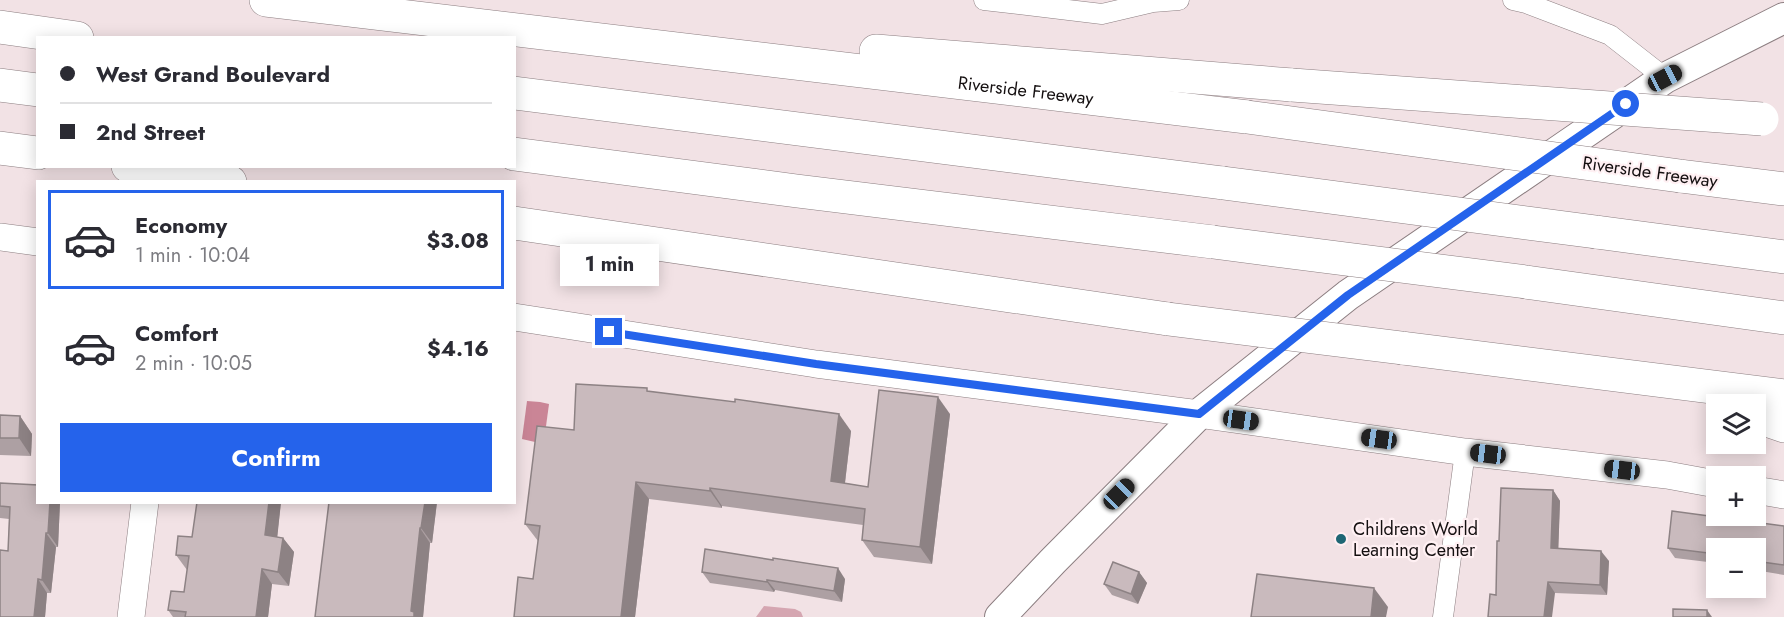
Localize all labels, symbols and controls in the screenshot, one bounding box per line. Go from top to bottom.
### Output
text: West Grand Boulevard [96,58,330,90]
car [1645,62,1685,94]
street label: Riverside Freeway [956,70,1095,112]
route start [1612,90,1639,117]
text: 2nd Street [96,116,205,148]
street label: Riverside Freeway [1581,150,1719,194]
text: Economy [135,209,227,241]
icon: car [63,213,117,267]
text: $3.08 [427,224,489,256]
text: 1 min · 10:04 [135,241,250,270]
callout: 1 min [560,245,658,287]
text: 1 min [585,250,634,279]
text: Comfort [135,317,218,349]
route end [595,318,622,345]
icon: car [63,321,117,375]
text: $4.16 [427,332,489,364]
text: 2 min · 10:05 [135,349,252,378]
map controls [1706,394,1766,598]
button: layers [1706,394,1766,454]
car [1222,409,1260,431]
button: Confirm [60,423,492,492]
car [1360,428,1398,450]
car [1469,443,1507,465]
car [1603,459,1641,481]
button: + [1706,466,1766,526]
car [1100,475,1138,513]
place label: Childrens World Learning Center [1353,516,1478,563]
marker: Childrens World Learning Center [1334,532,1348,546]
button: − [1706,538,1766,598]

